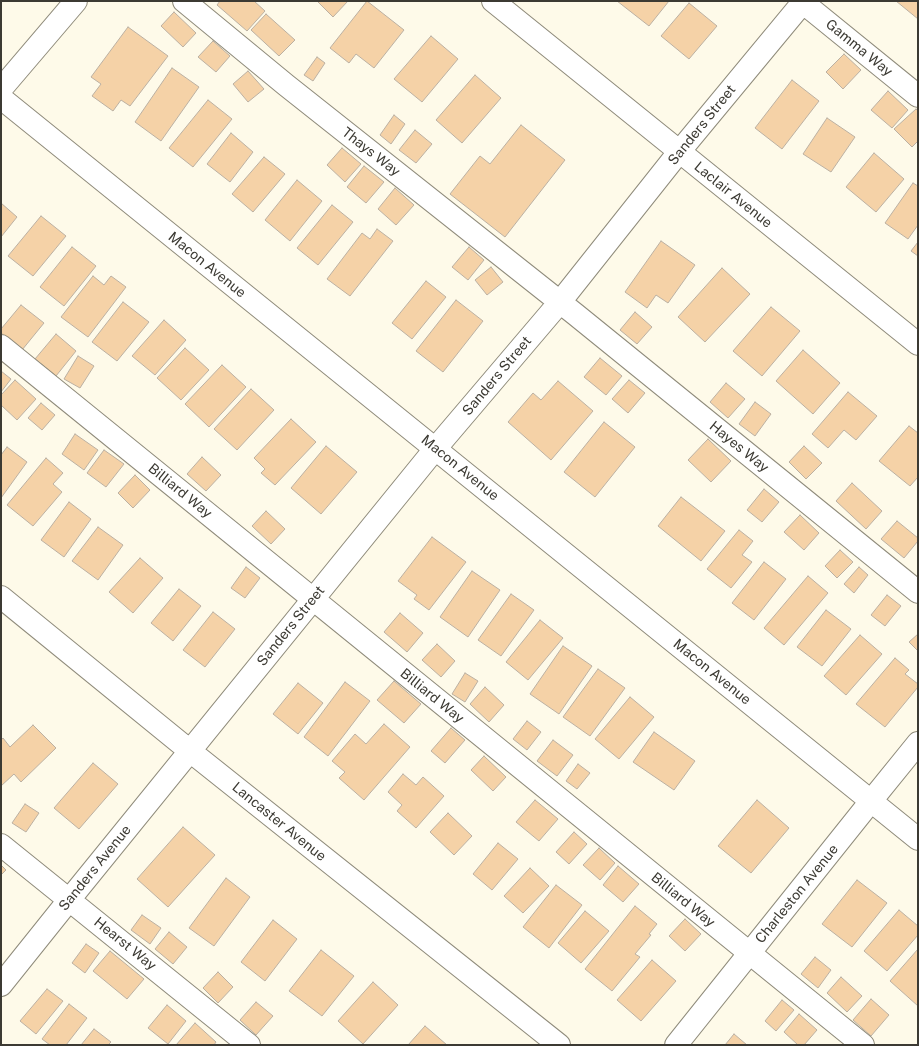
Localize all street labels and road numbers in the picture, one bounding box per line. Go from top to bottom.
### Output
street label: Gamma Way [822,16,896,80]
street label: Sanders Street [665,82,739,168]
street label: Thays Way [338,124,404,180]
street label: Laclair Avenue [691,158,775,232]
street label: Macon Avenue [165,229,249,301]
street label: Sanders Street [459,333,535,419]
street label: Hayes Way [706,418,772,476]
street label: Macon Avenue [418,432,502,504]
street label: Billiard Way [145,460,215,522]
street label: Sanders Street [254,583,328,669]
street label: Macon Avenue [670,636,754,708]
street label: Billiard Way [397,665,467,727]
street label: Lancaster Avenue [229,779,329,865]
street label: Sanders Avenue [55,822,135,914]
street label: Charleston Avenue [752,841,842,947]
street label: Billiard Way [648,869,718,931]
street label: Hearst Way [91,914,159,974]

